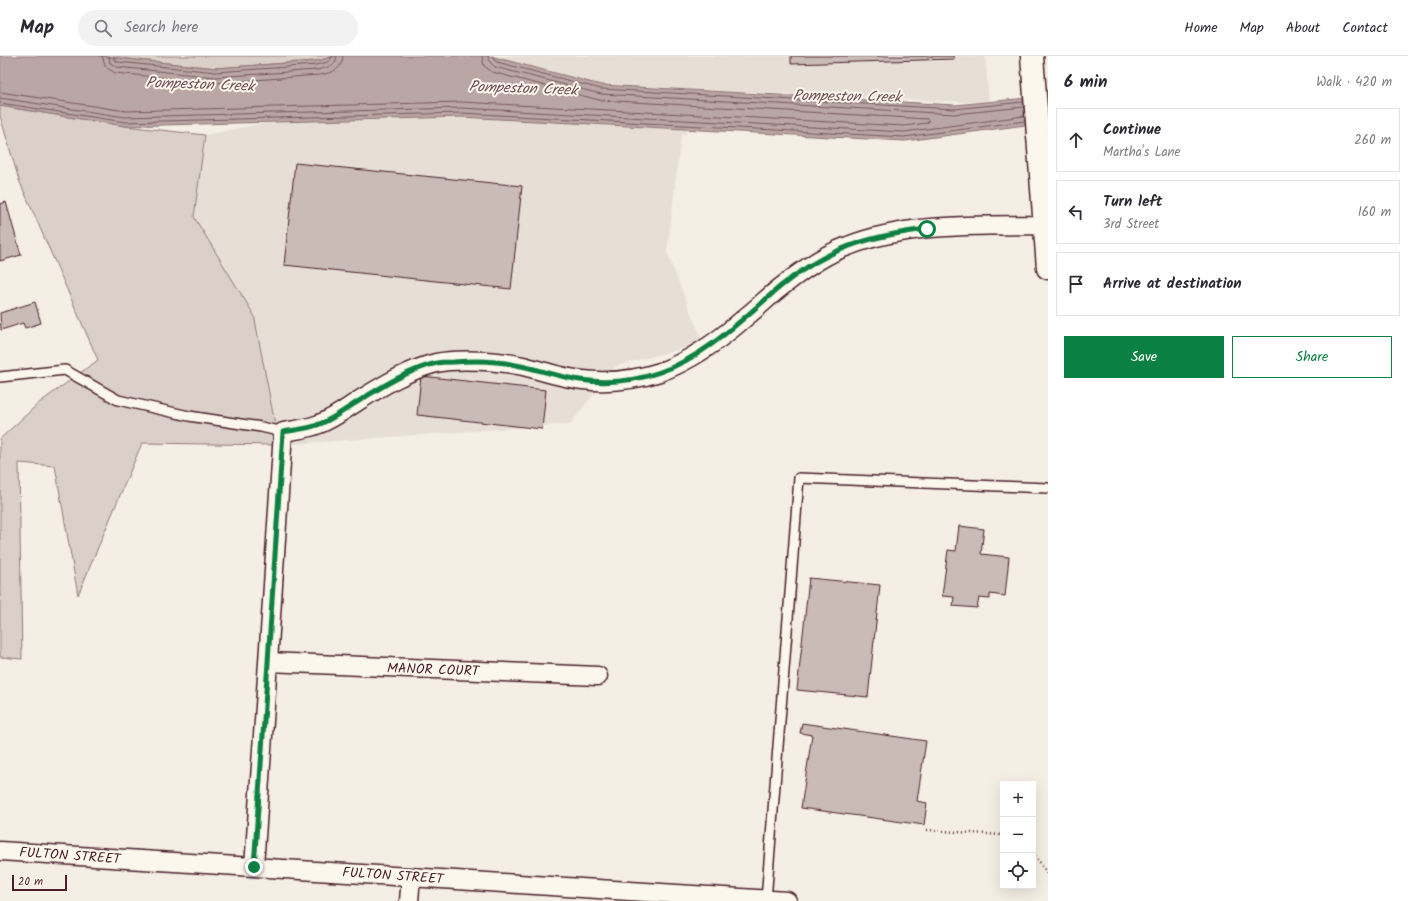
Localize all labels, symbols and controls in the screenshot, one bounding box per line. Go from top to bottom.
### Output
search box [78,10,358,46]
text: Map [20,13,54,43]
text: Search here [124,16,198,40]
icon: search [92,17,114,39]
text: Home [1184,17,1218,39]
text: Map [1240,17,1264,39]
text: About [1286,17,1320,39]
text: Contact [1342,17,1388,39]
text: 6 min [1064,69,1108,96]
water label: Pompeston Creek [145,71,256,99]
text: Walk · 420 m [1316,72,1392,93]
water label: Pompeston Creek [468,75,579,103]
water label: Pompeston Creek [793,84,903,110]
text: Continue [1103,118,1161,142]
icon: ahead [1065,129,1087,151]
text: 260 m [1354,130,1391,151]
text: Martha's Lane [1103,142,1180,163]
text: Turn left [1103,190,1163,214]
icon: left [1065,201,1087,223]
text: 160 m [1358,202,1391,223]
text: 3rd Street [1103,214,1159,235]
route start [918,220,936,238]
text: Arrive at destination [1103,272,1242,296]
icon: arrive [1065,273,1087,295]
button: Save [1064,336,1224,378]
button: Share [1232,336,1392,378]
street label: MANOR COURT [386,657,481,683]
map controls [1000,781,1036,889]
button: + [1000,781,1036,817]
button: − [1000,817,1036,853]
street label: FULTON STREET [19,841,123,871]
button: locate [1000,853,1036,889]
route end [245,858,263,876]
street label: FULTON STREET [342,861,446,891]
scale bar [12,873,67,892]
text: 20 m [18,873,43,891]

